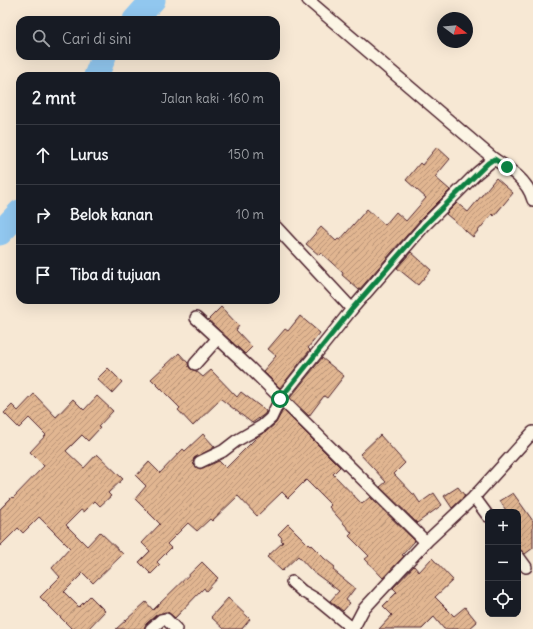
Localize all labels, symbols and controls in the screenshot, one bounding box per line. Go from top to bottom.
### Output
north arrow [437,12,473,48]
search box [16,16,280,60]
icon: search [30,27,52,49]
text: Cari di sini [62,29,131,48]
text: 2 mnt [32,87,76,109]
text: Jalan kaki · 160 m [161,90,264,107]
icon: ahead [32,144,54,166]
text: Lurus [70,145,108,164]
text: 150 m [228,146,264,163]
route end [498,158,516,176]
icon: right [32,204,54,226]
text: Belok kanan [70,205,153,224]
text: 10 m [236,206,264,223]
icon: arrive [32,264,54,286]
text: Tiba di tujuan [70,265,160,284]
route start [271,390,289,408]
map controls [485,509,521,617]
button: + [485,509,521,545]
button: − [485,545,521,581]
button: locate [485,581,521,617]

